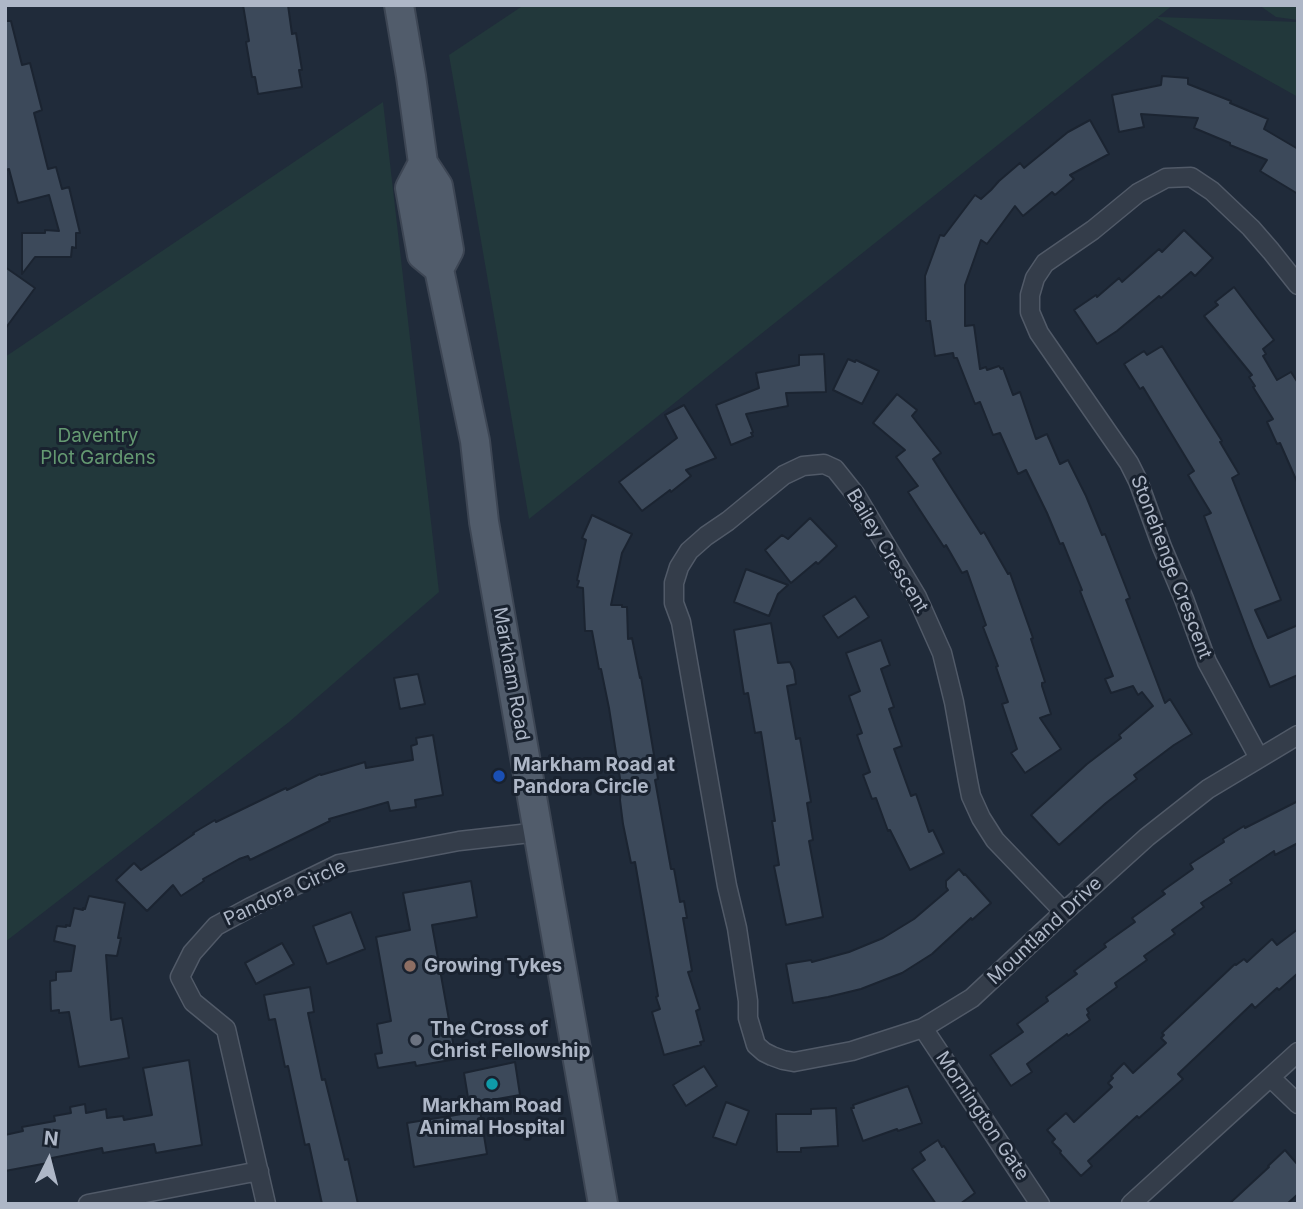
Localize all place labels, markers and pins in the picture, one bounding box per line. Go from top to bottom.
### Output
place label: Markham Road at Pandora Circle [513,754,675,798]
marker: Markham Road at Pandora Circle [491,768,507,784]
place label: Growing Tykes [424,955,562,977]
marker: Growing Tykes [402,958,418,974]
place label: The Cross of Christ Fellowship [430,1018,590,1062]
marker: The Cross of Christ Fellowship [408,1032,424,1048]
marker: Markham Road Animal Hospital [484,1076,500,1092]
place label: Markham Road Animal Hospital [419,1095,565,1139]

